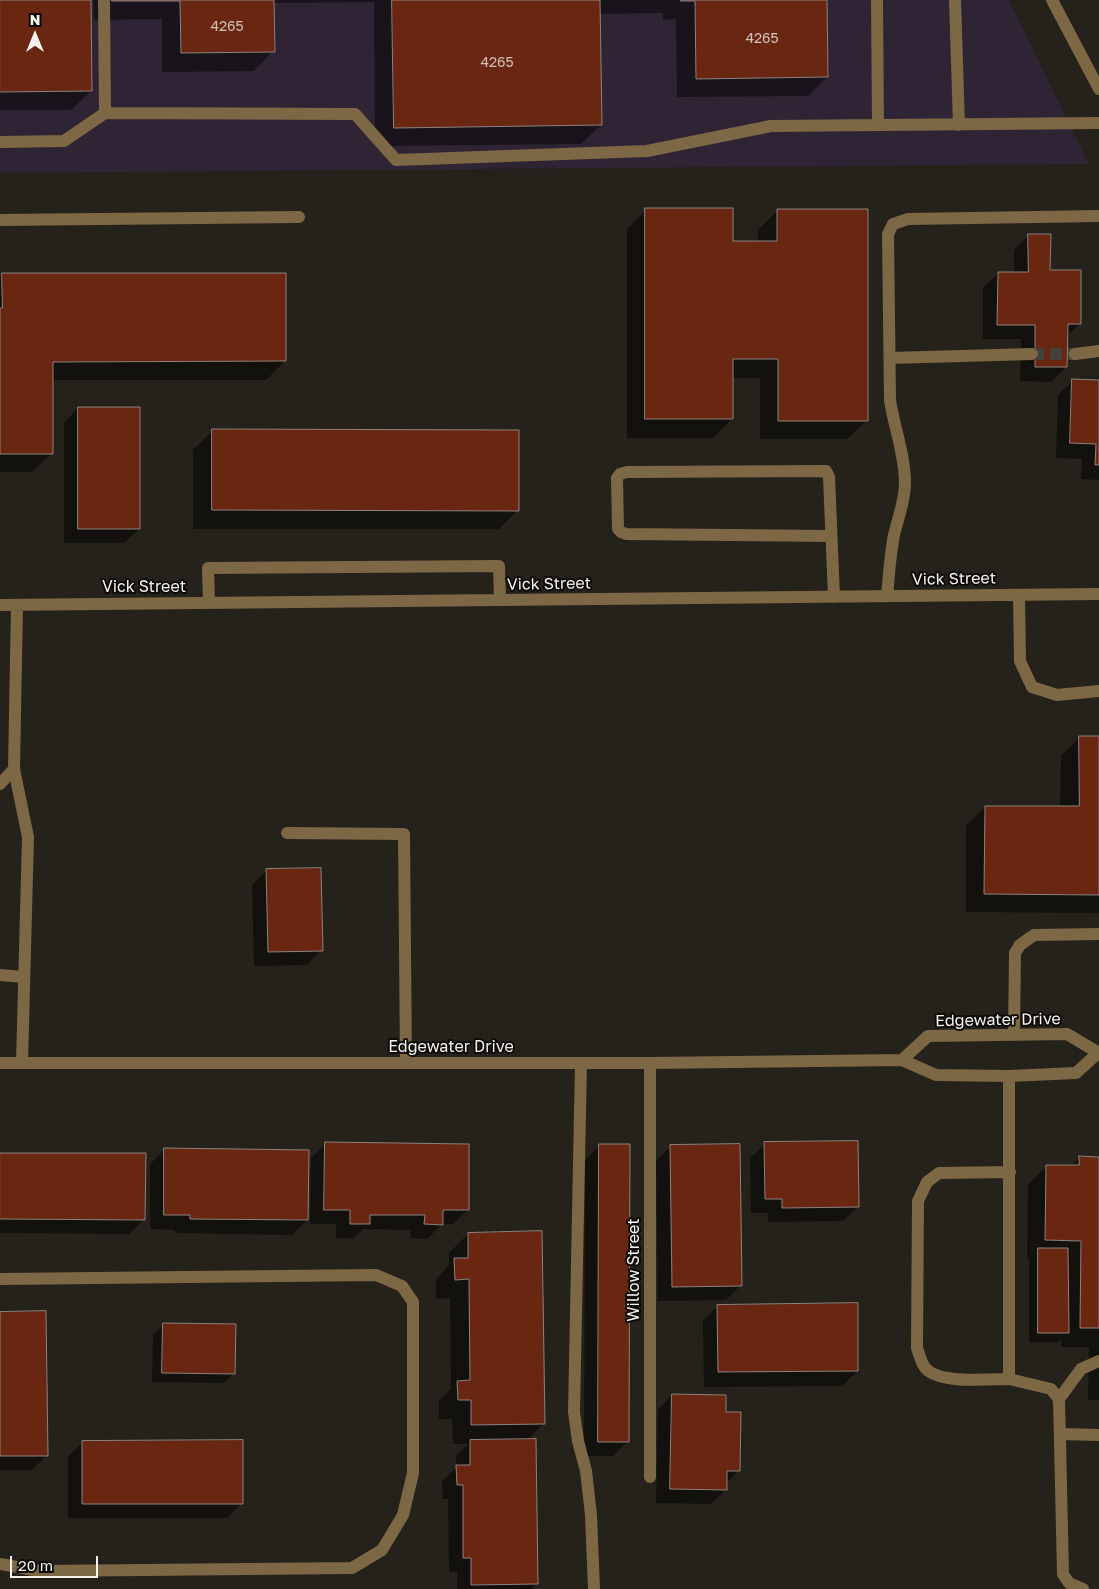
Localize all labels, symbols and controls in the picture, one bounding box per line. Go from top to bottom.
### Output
north arrow [10,10,60,60]
text: N [30,11,40,28]
house number: 4265 [210,19,244,35]
house number: 4265 [745,31,779,47]
house number: 4265 [480,55,514,71]
street label: Vick Street [912,569,996,589]
street label: Vick Street [507,574,591,594]
street label: Vick Street [102,577,186,597]
street label: Edgewater Drive [935,1009,1061,1031]
street label: Edgewater Drive [388,1037,514,1057]
street label: Willow Street [624,1218,644,1322]
scale bar [12,1546,100,1578]
text: 20 m [18,1556,53,1574]

